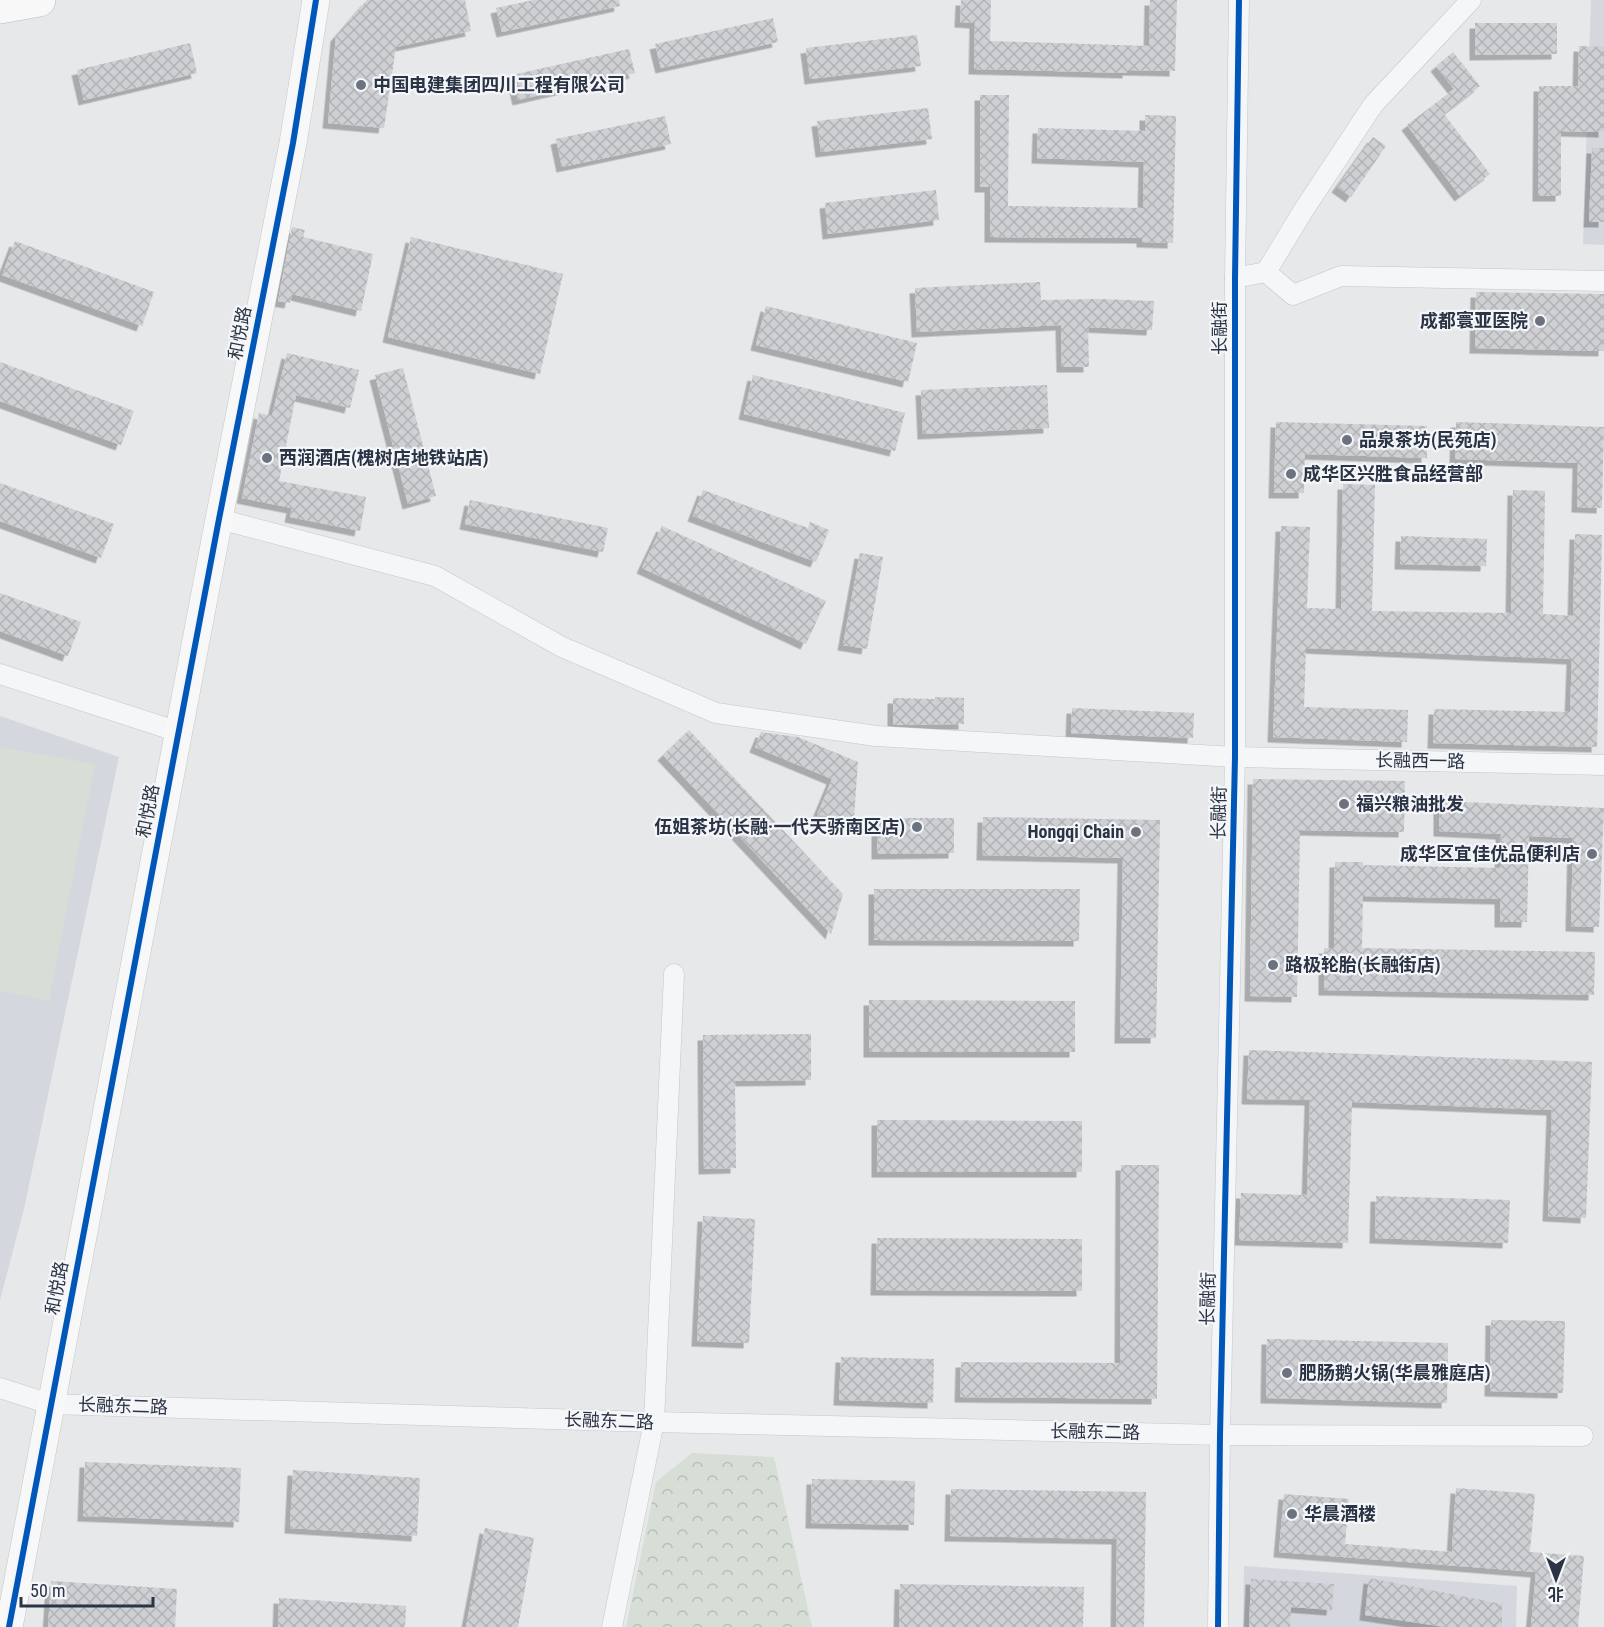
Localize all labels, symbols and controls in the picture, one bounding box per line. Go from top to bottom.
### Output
place label: 中国电建集团四川工程有限公司 [373,74,625,95]
marker: 中国电建集团四川工程有限公司 [354,78,368,92]
street label: 长融街 [1209,301,1230,355]
street label: 和悦路 [224,304,255,361]
place label: 成都寰亚医院 [1420,310,1528,331]
marker: 成都寰亚医院 [1533,314,1547,328]
place label: 品泉茶坊(民苑店) [1359,429,1497,451]
marker: 品泉茶坊(民苑店) [1340,433,1354,447]
place label: 西润酒店(槐树店地铁站店) [279,447,489,469]
marker: 西润酒店(槐树店地铁站店) [260,451,274,465]
place label: 成华区兴胜食品经营部 [1303,463,1483,484]
marker: 成华区兴胜食品经营部 [1284,467,1298,481]
street label: 长融西一路 [1375,749,1465,772]
street label: 和悦路 [132,782,163,839]
street label: 长融街 [1208,786,1229,840]
place label: 福兴粮油批发 [1356,793,1464,814]
marker: 福兴粮油批发 [1337,797,1351,811]
place label: 伍姐茶坊(长融·一代天骄南区店) [654,816,905,838]
marker: 伍姐茶坊(长融·一代天骄南区店) [910,820,924,834]
place label: Hongqi Chain [1027,821,1124,842]
marker: Hongqi Chain [1129,825,1143,839]
place label: 成华区宜佳优品便利店 [1400,843,1580,864]
marker: 成华区宜佳优品便利店 [1585,847,1599,861]
place label: 路极轮胎(长融街店) [1285,954,1441,976]
marker: 路极轮胎(长融街店) [1266,958,1280,972]
street label: 和悦路 [41,1259,72,1316]
street label: 长融街 [1197,1272,1218,1326]
place label: 肥肠鹅火锅(华晨雅庭店) [1299,1362,1491,1384]
marker: 肥肠鹅火锅(华晨雅庭店) [1280,1366,1294,1380]
street label: 长融东二路 [78,1393,168,1418]
street label: 长融东二路 [564,1408,654,1433]
street label: 长融东二路 [1050,1420,1140,1443]
place label: 华晨酒楼 [1304,1503,1376,1524]
marker: 华晨酒楼 [1285,1507,1299,1521]
north arrow [1526,1549,1586,1609]
scale bar [21,1570,153,1608]
text: 50 m [30,1580,65,1601]
text: 北 [1548,1584,1564,1603]

